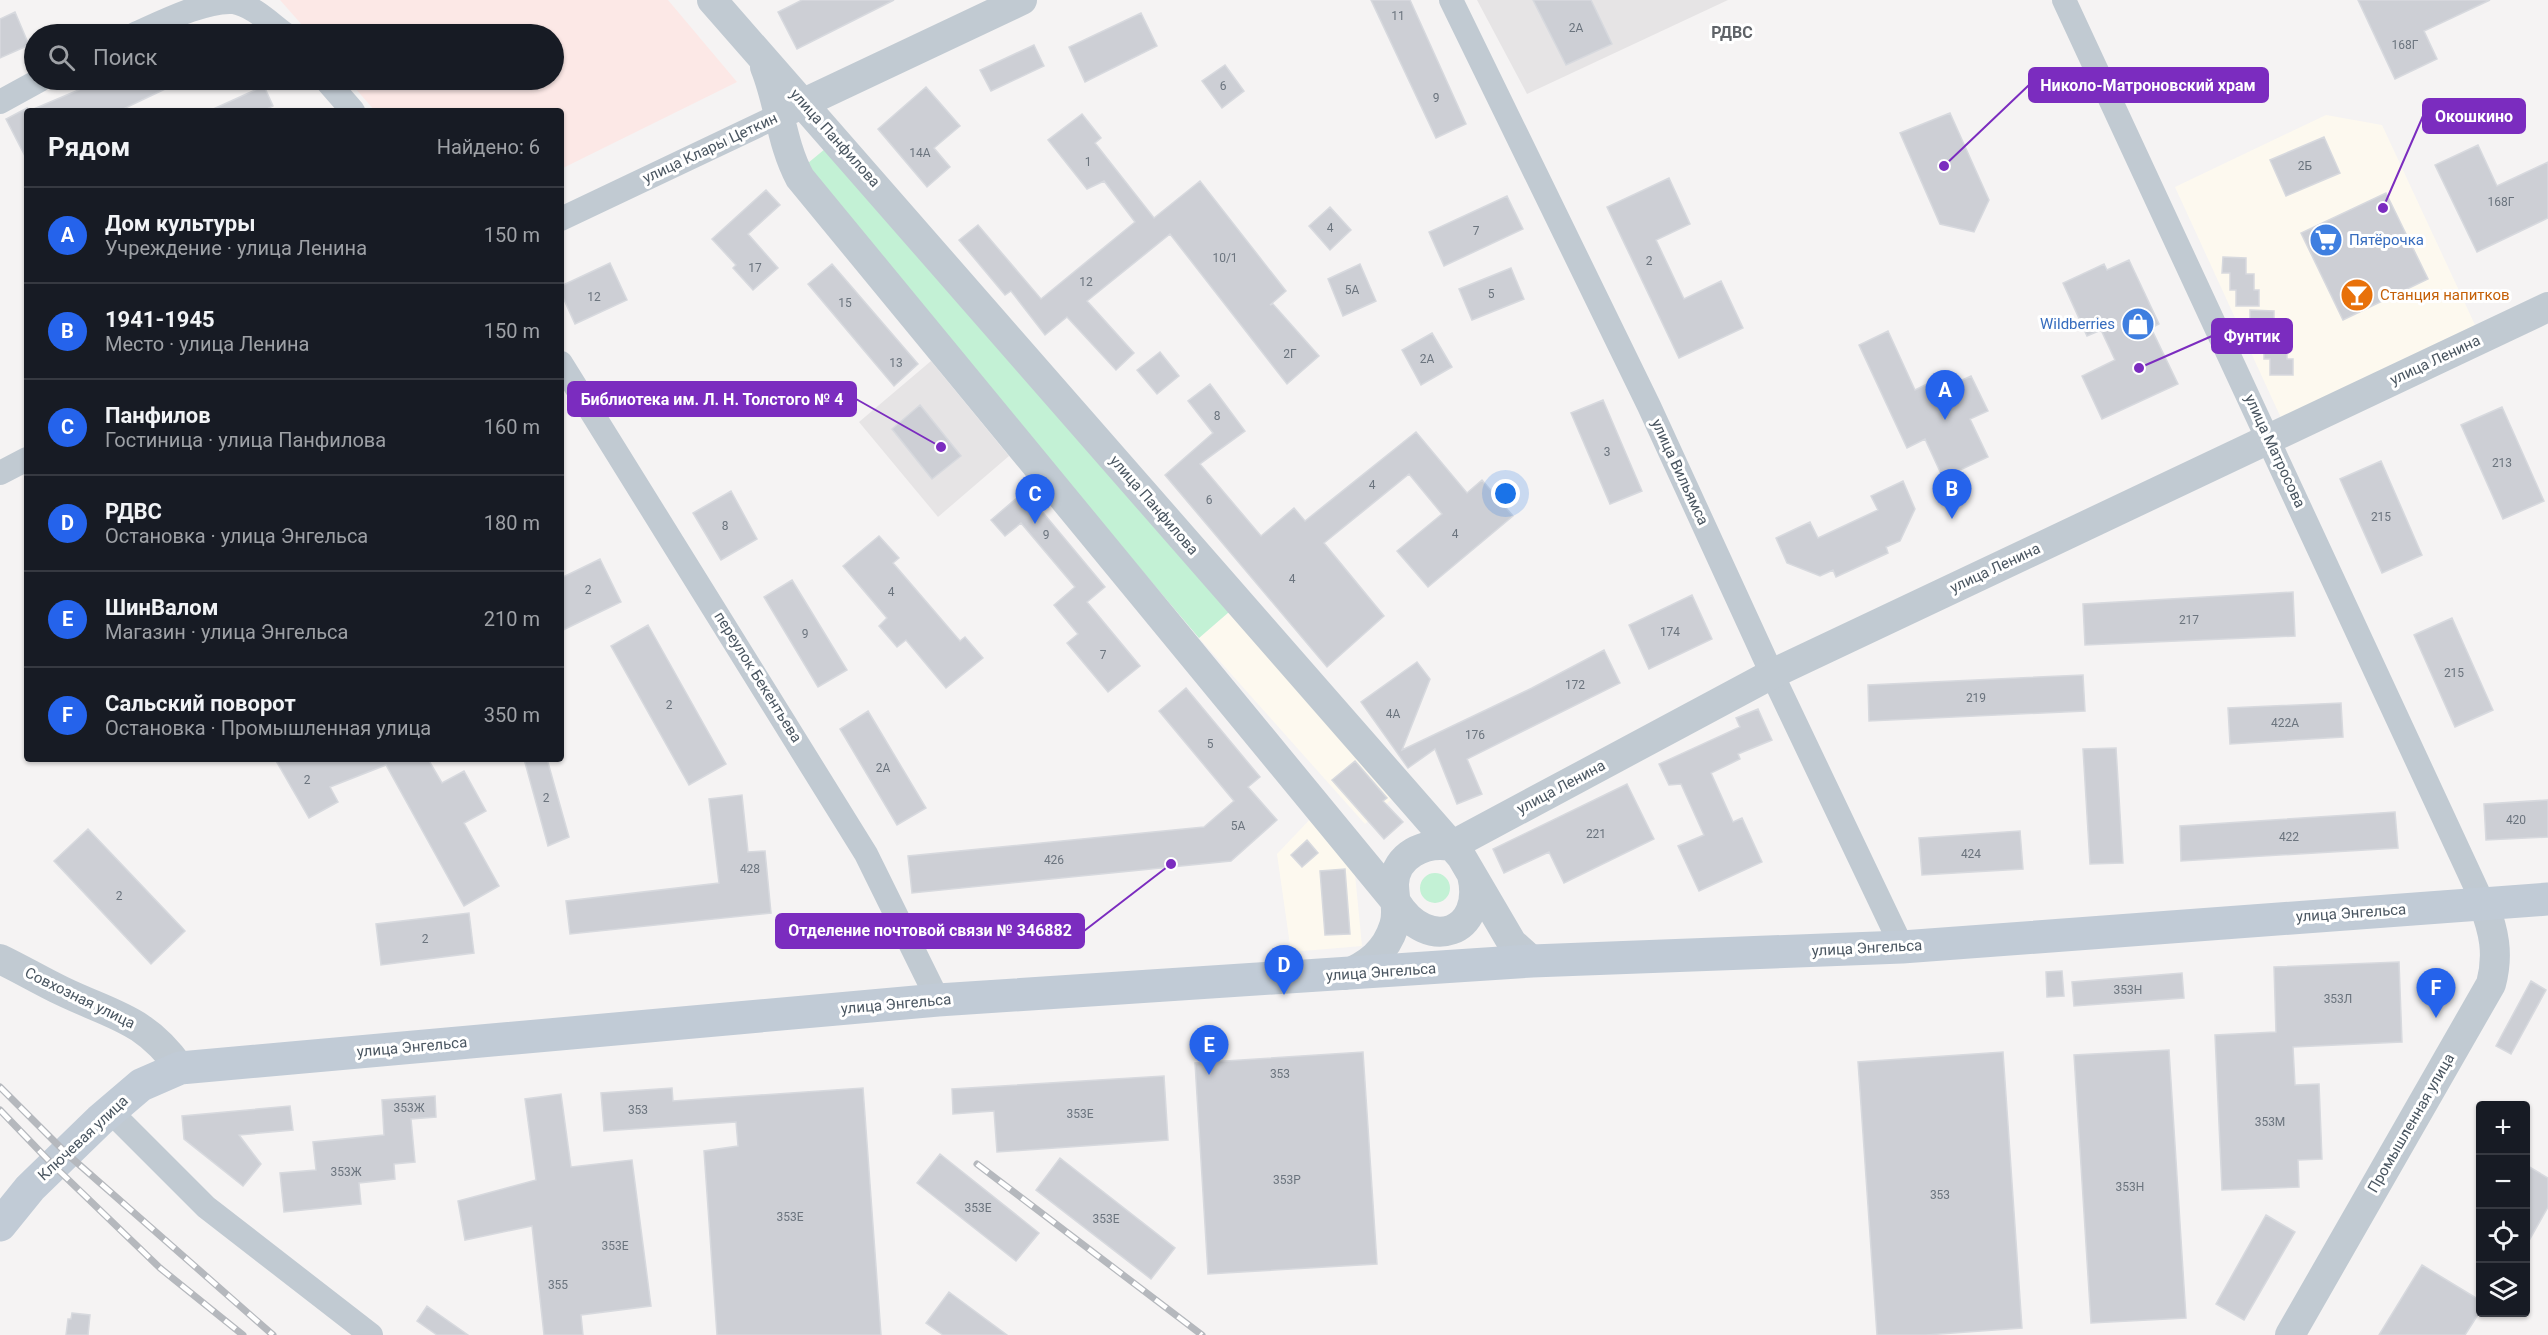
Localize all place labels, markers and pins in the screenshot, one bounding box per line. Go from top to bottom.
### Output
callout: Николо-Матроновский храм [2029,68,2268,102]
callout: Окошкино [2423,99,2525,133]
supermarket icon: Пятёрочка [2308,222,2344,258]
place label: Пятёрочка [2349,231,2424,249]
bar icon: Станция напитков [2339,277,2375,313]
place label: Станция напитков [2380,286,2510,304]
shop icon: Wildberries [2120,306,2156,342]
place label: Wildberries [2040,315,2115,333]
callout: Фунтик [2212,319,2292,353]
pin: A [1926,370,1964,420]
callout: Библиотека им. Л. Н. Толстого № 4 [568,382,856,416]
pin: B [1932,470,1972,519]
pin: C [1016,474,1054,524]
callout: Отделение почтовой связи № 346882 [776,914,1084,948]
pin: D [1264,946,1304,995]
pin: F [2416,968,2456,1018]
pin: E [1190,1026,1228,1075]

